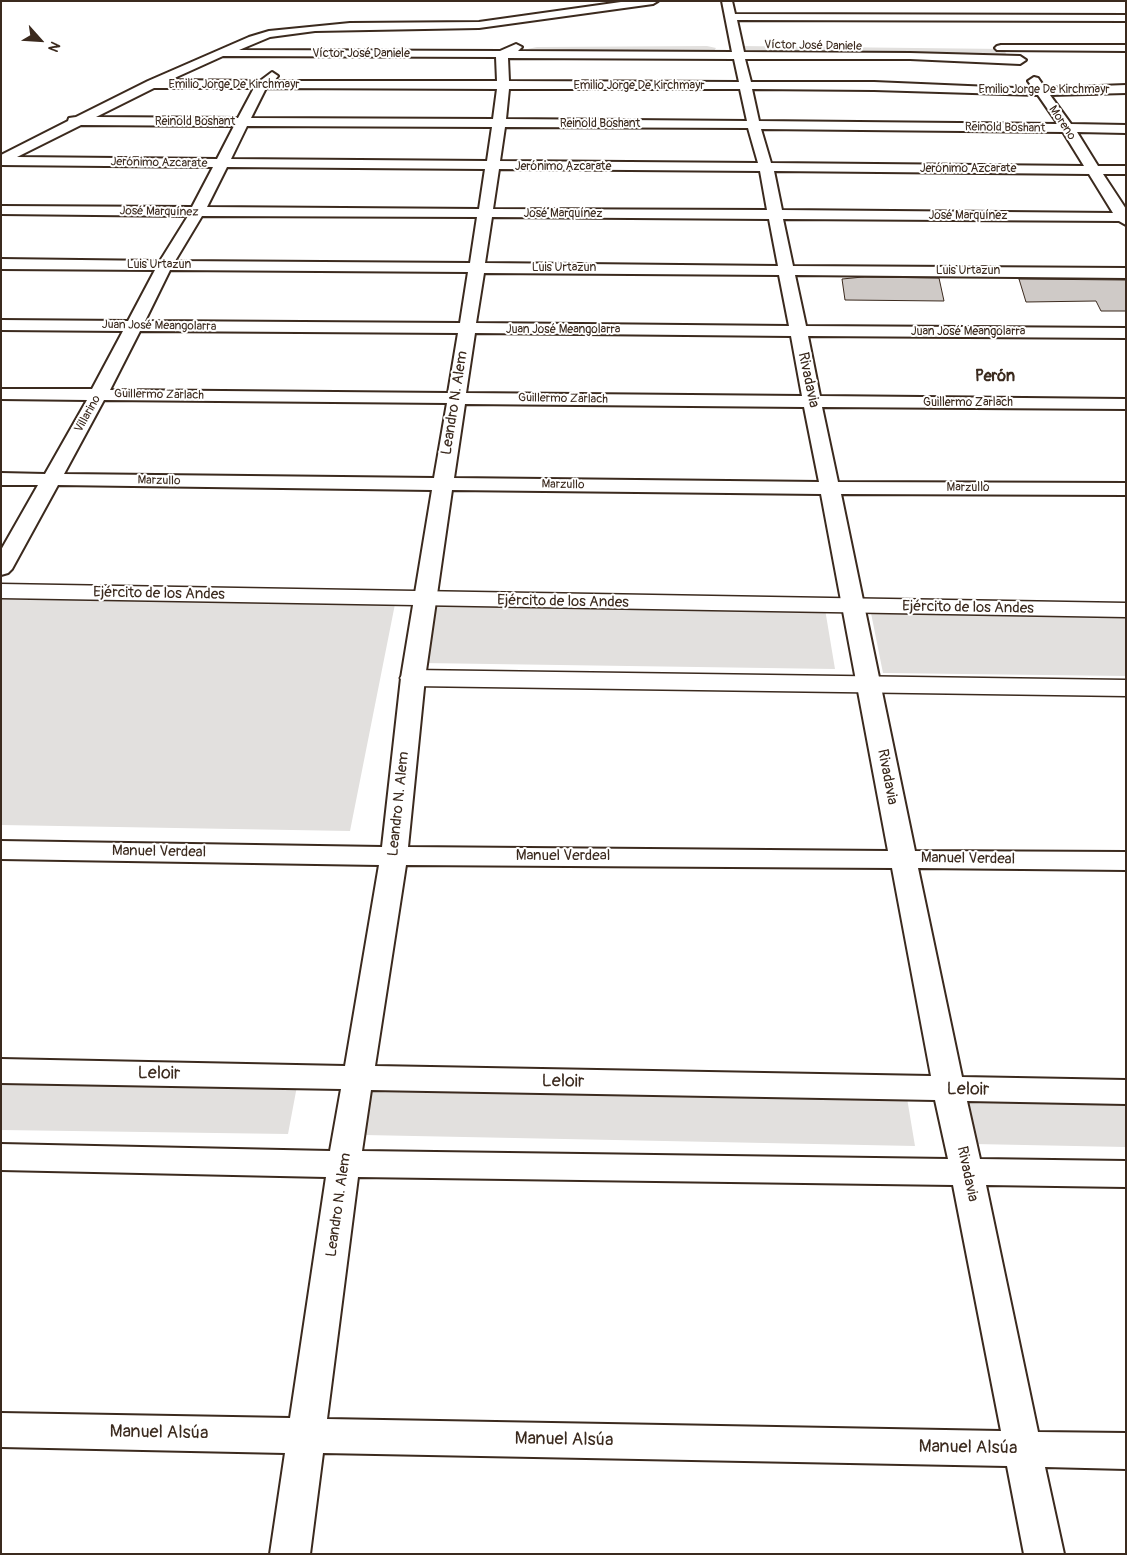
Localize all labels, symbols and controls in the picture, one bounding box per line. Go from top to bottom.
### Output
north arrow [15,15,65,65]
street label: Víctor José Daniele [764,38,862,54]
text: N [44,39,64,55]
street label: Víctor José Daniele [312,47,410,61]
street label: Emilio Jorge De Kirchmayr [168,78,300,92]
street label: Emilio Jorge De Kirchmayr [573,79,705,93]
street label: Emilio Jorge De Kirchmayr [978,83,1110,97]
street label: Moreno [1045,103,1079,143]
street label: Reinold Boshant [155,115,235,129]
street label: Reinold Boshant [560,117,640,131]
street label: Reinold Boshant [965,120,1045,136]
street label: Jerónimo Azcarate [111,155,207,171]
street label: Jerónimo Azcarate [515,160,611,174]
street label: Jerónimo Azcarate [920,162,1016,176]
street label: José Marquínez [119,204,199,220]
street label: José Marquínez [523,207,603,221]
street label: José Marquínez [928,209,1008,223]
street label: Luis Urtazun [127,258,191,272]
street label: Luis Urtazun [532,261,596,275]
street label: Luis Urtazun [936,264,1000,278]
street label: Juan José Meangolarra [102,318,216,334]
street label: Juan José Meangolarra [506,323,620,337]
street label: Juan José Meangolarra [911,325,1025,339]
street label: Leandro N. Alem [438,350,472,456]
street label: Rivadavia [793,351,823,409]
district label: Perón [975,367,1015,387]
street label: Guillermo Zarlach [114,387,204,403]
street label: Guillermo Zarlach [518,391,608,407]
street label: Villarino [72,393,104,435]
street label: Guillermo Zarlach [923,396,1013,410]
street label: Marzullo [137,473,181,489]
street label: Marzullo [541,477,585,493]
street label: Marzullo [947,481,989,495]
street label: Ejército de los Andes [93,584,225,604]
street label: Ejército de los Andes [497,592,629,612]
street label: Ejército de los Andes [902,598,1034,618]
street label: Rivadavia [873,748,901,806]
street label: Leandro N. Alem [385,751,413,857]
street label: Manuel Verdeal [112,842,206,862]
street label: Manuel Verdeal [516,847,610,865]
street label: Manuel Verdeal [921,849,1015,869]
street label: Leloir [138,1063,180,1085]
street label: Leloir [542,1071,584,1093]
street label: Leloir [947,1079,989,1101]
street label: Rivadavia [952,1145,982,1203]
street label: Leandro N. Alem [323,1152,355,1258]
street label: Manuel Alsúa [109,1421,209,1445]
street label: Manuel Alsúa [514,1428,614,1452]
street label: Manuel Alsúa [918,1436,1018,1460]

